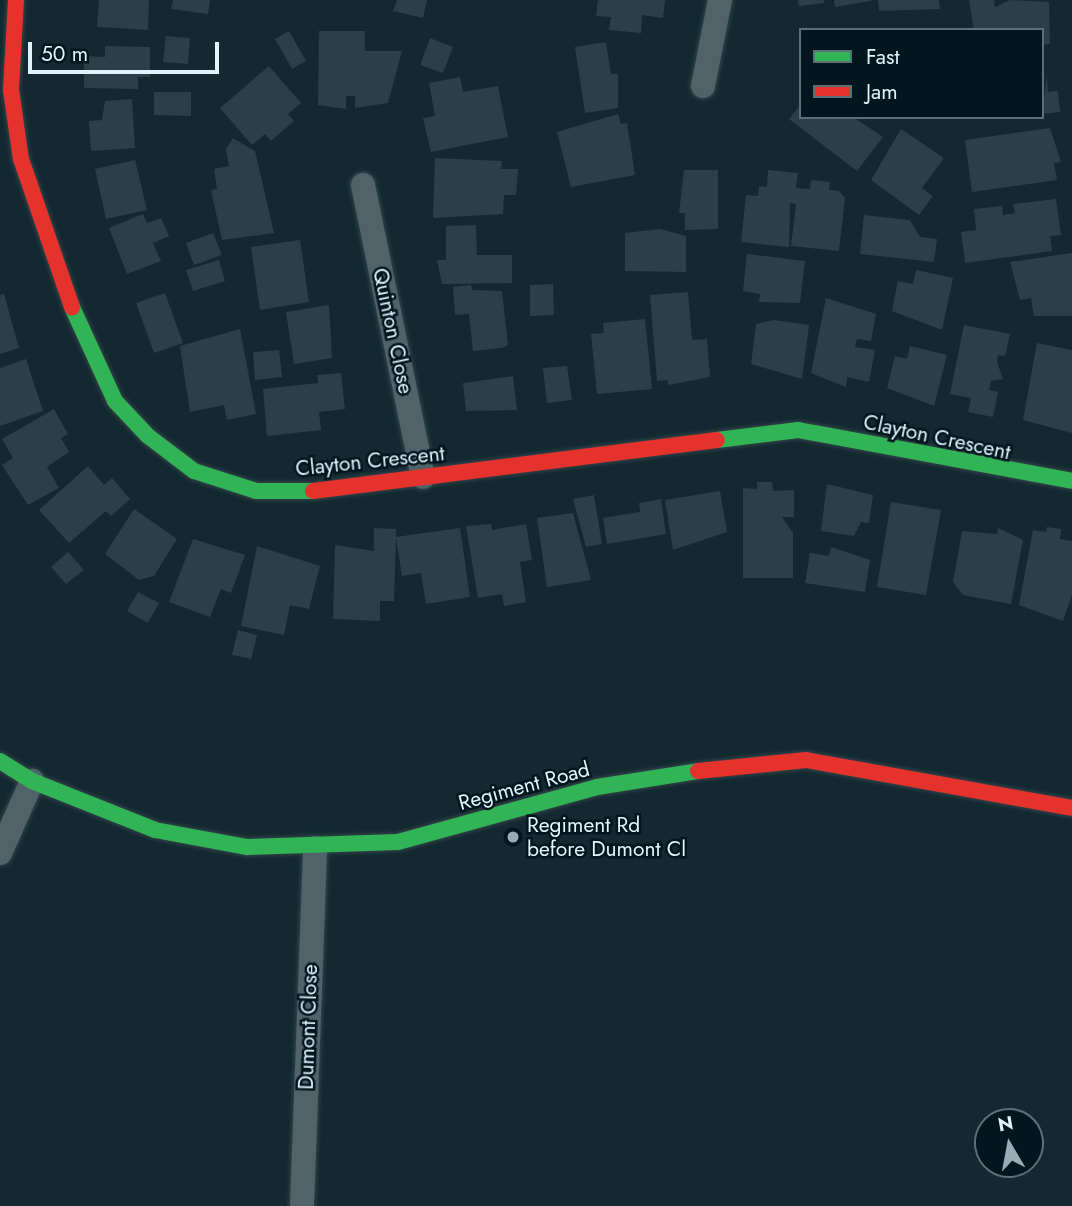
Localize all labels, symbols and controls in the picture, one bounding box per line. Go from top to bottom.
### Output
scale bar [32,28,222,72]
legend [799,28,1044,119]
text: 50 m [41,39,88,69]
text: Fast [866,42,899,72]
text: Jam [866,77,898,107]
street label: Quinton Close [367,266,419,396]
street label: Clayton Crescent [861,409,1013,465]
street label: Clayton Crescent [294,441,446,481]
street label: Regiment Road [456,756,592,816]
place label: Regiment Rd before Dumont Cl [527,812,686,862]
marker: Regiment Rd before Dumont Cl [505,829,521,845]
street label: Dumont Close [293,964,323,1090]
north arrow [974,1108,1044,1178]
text: N [996,1109,1015,1138]

